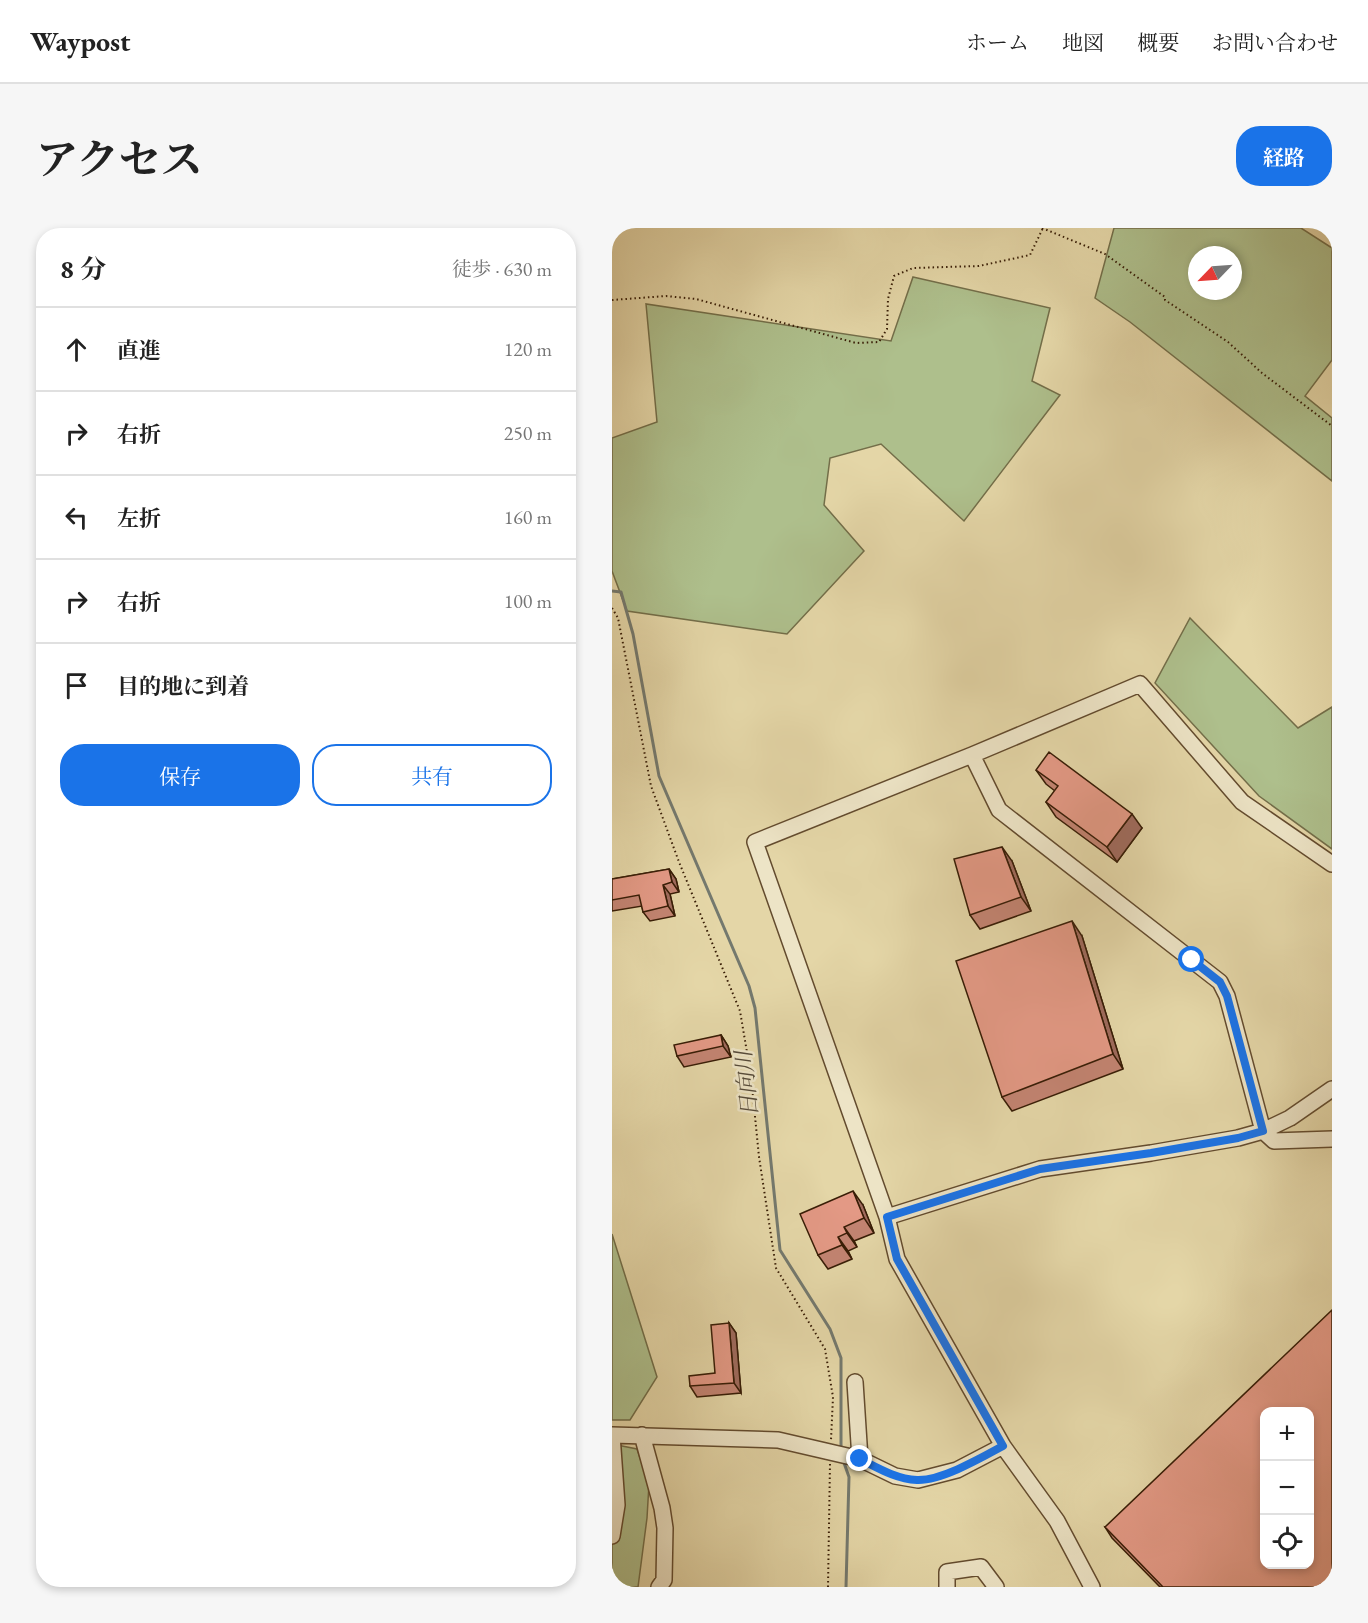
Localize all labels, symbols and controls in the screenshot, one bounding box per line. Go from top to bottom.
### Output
text: Waypost [30,23,131,59]
text: ホーム [966,29,1029,56]
text: 地図 [1062,29,1104,56]
text: 概要 [1137,29,1179,56]
text: お問い合わせ [1212,29,1338,56]
button: 経路 [1236,126,1332,186]
text: アクセス [36,132,203,187]
north arrow [1188,246,1242,300]
text: 8 分 [60,252,106,286]
text: 徒歩 · 630 m [452,256,552,282]
icon: ahead [60,333,93,366]
text: 直進 [117,336,161,365]
text: 120 m [504,336,552,362]
icon: right [60,417,93,450]
text: 右折 [117,420,161,449]
text: 250 m [504,420,552,446]
icon: left [60,501,93,534]
text: 左折 [117,504,161,533]
text: 160 m [504,504,552,530]
icon: right [60,585,93,618]
text: 右折 [117,588,161,617]
text: 100 m [504,588,552,614]
icon: arrive [60,669,93,702]
text: 目的地に到着 [117,672,249,701]
button: 保存 [60,744,300,806]
button: 共有 [312,744,552,806]
route start [1178,946,1204,972]
water label: 日向川 [728,1048,764,1118]
map controls [1260,1407,1314,1569]
button: + [1260,1407,1314,1461]
route end [846,1445,872,1471]
button: − [1260,1461,1314,1515]
button: locate [1260,1515,1314,1569]

